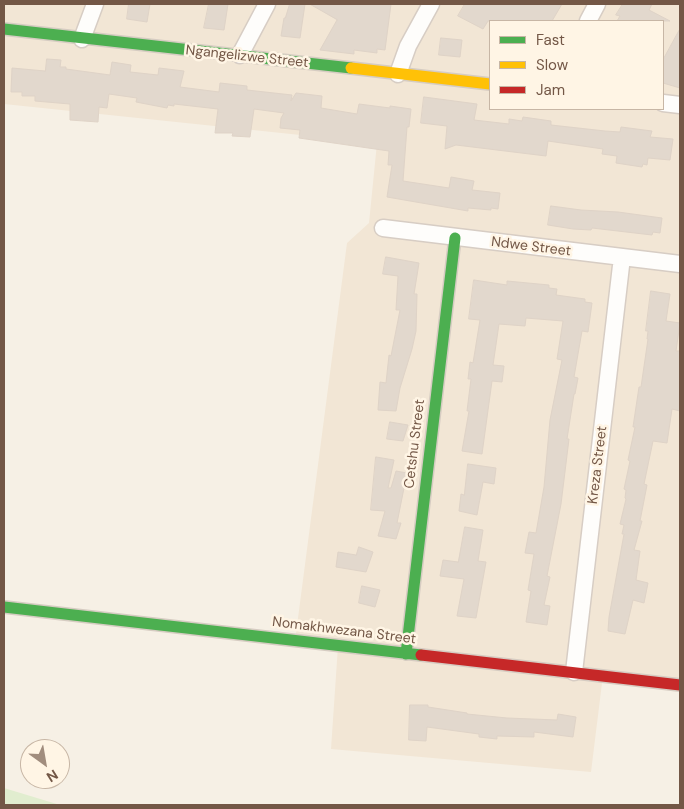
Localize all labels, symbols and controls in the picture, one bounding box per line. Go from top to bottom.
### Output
legend [489,20,664,110]
text: Fast [536,30,565,50]
street label: Ngangelizwe Street [185,42,309,72]
text: Slow [536,55,568,75]
text: Jam [536,80,565,100]
street label: Ndwe Street [490,234,572,260]
street label: Cetshu Street [401,398,429,490]
street label: Kreza Street [585,425,611,505]
street label: Nomakhwezana Street [271,614,417,648]
north arrow [20,739,70,789]
text: N [43,766,62,786]

